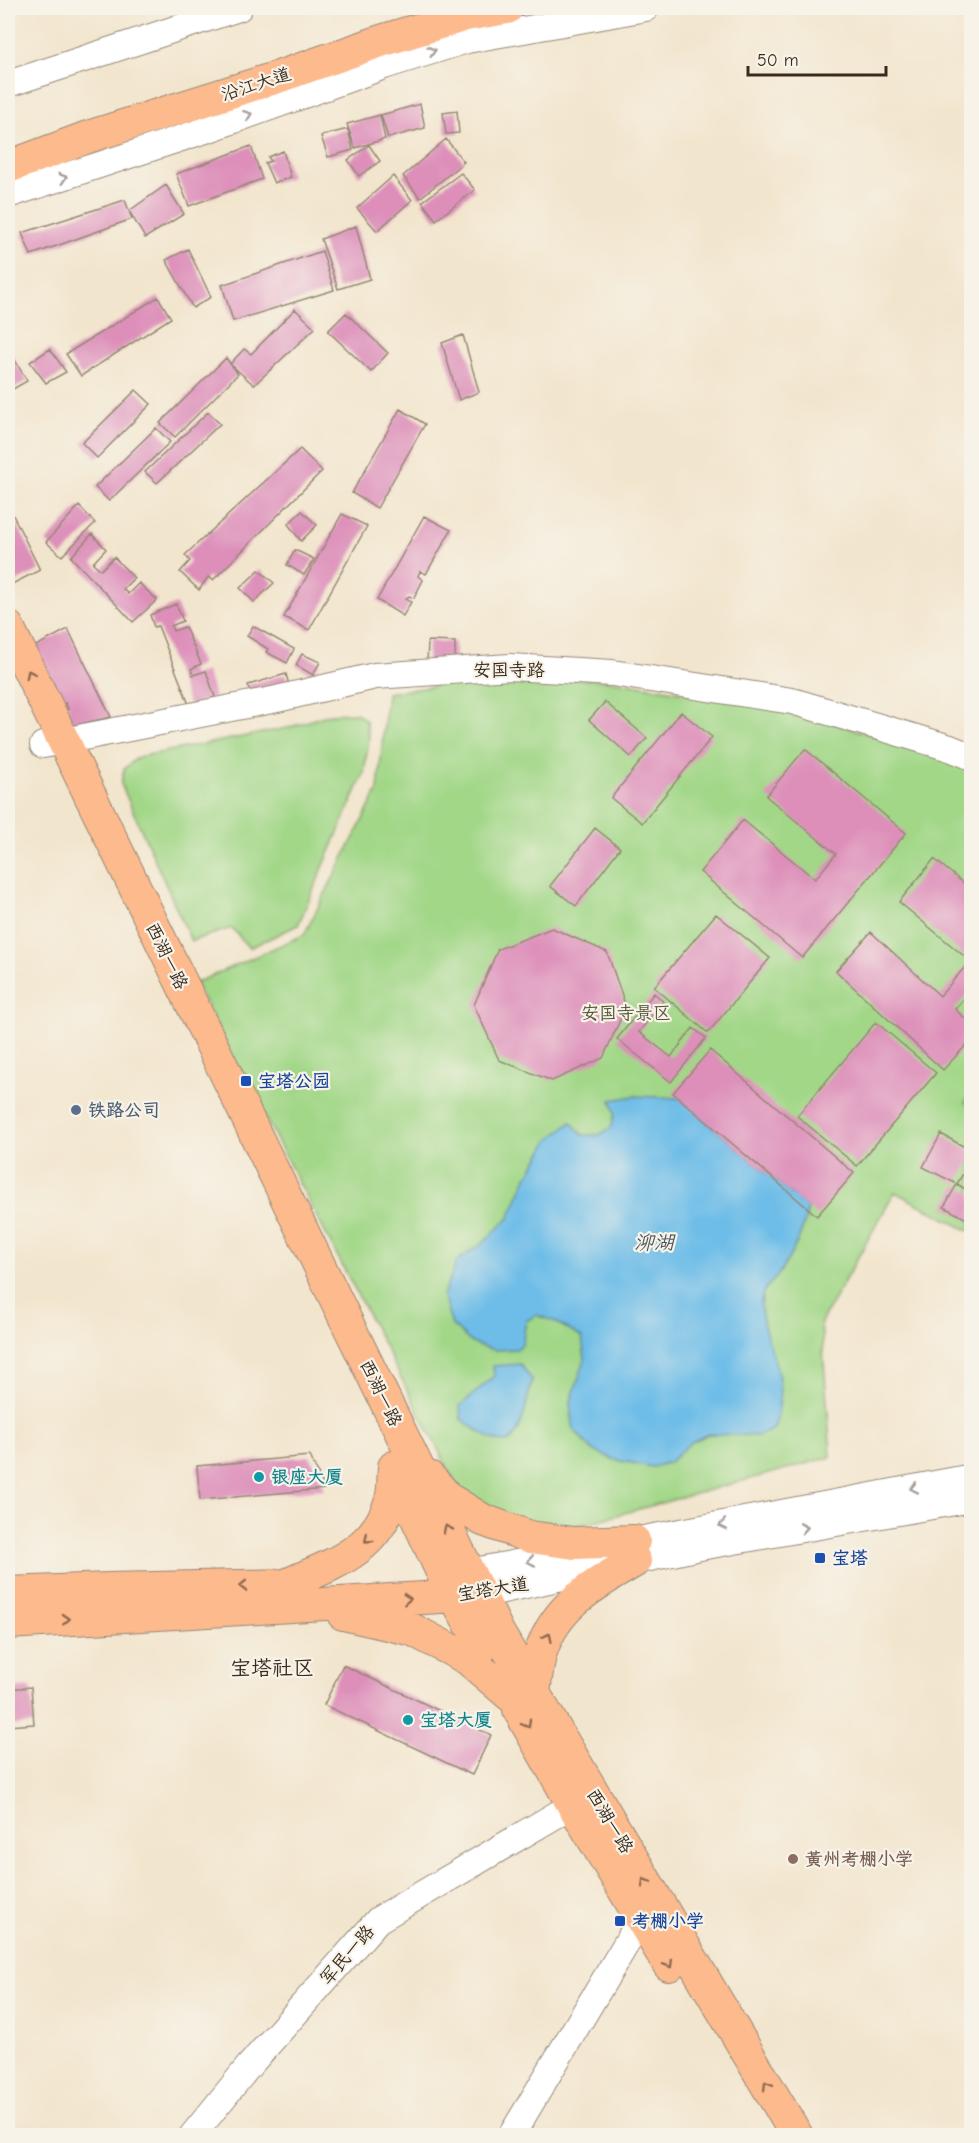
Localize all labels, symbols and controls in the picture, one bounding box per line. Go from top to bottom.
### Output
scale bar [748,39,886,77]
one-way arrow [426,46,437,58]
text: 50 m [757,50,799,71]
street label: 沿江大道 [219,63,294,106]
one-way arrow [242,109,253,122]
one-way arrow [57,172,68,185]
street label: 安国寺路 [473,660,545,681]
one-way arrow [26,670,38,681]
street label: 西湖一路 [141,919,192,993]
park label: 安国寺景区 [581,1003,671,1024]
place label: 宝塔公园 [258,1071,330,1092]
marker: 宝塔公园 [239,1074,253,1088]
place label: 铁路公司 [88,1100,160,1121]
marker: 铁路公司 [69,1103,83,1117]
water label: 泖湖 [634,1231,676,1254]
street label: 西湖一路 [355,1356,406,1430]
place label: 银座大厦 [271,1467,343,1488]
marker: 银座大厦 [252,1470,266,1484]
one-way arrow [909,1481,919,1494]
one-way arrow [718,1518,728,1531]
one-way arrow [800,1523,809,1535]
one-way arrow [443,1524,455,1535]
one-way arrow [364,1532,375,1543]
place label: 宝塔 [832,1548,868,1569]
marker: 宝塔 [813,1551,827,1565]
one-way arrow [526,1554,536,1567]
street label: 宝塔大道 [456,1573,530,1605]
one-way arrow [238,1580,247,1592]
one-way arrow [403,1592,412,1605]
one-way arrow [61,1613,70,1626]
one-way arrow [541,1632,553,1643]
district label: 宝塔社区 [230,1656,314,1680]
place label: 宝塔大厦 [420,1710,492,1731]
marker: 宝塔大厦 [401,1713,415,1727]
one-way arrow [520,1718,531,1728]
street label: 西湖一路 [582,1785,637,1858]
place label: 黄州考棚小学 [805,1849,913,1870]
marker: 黄州考棚小学 [786,1852,800,1866]
one-way arrow [641,1878,653,1888]
place label: 考棚小学 [632,1911,704,1932]
marker: 考棚小学 [613,1914,627,1928]
street label: 军民一路 [316,1921,379,1989]
one-way arrow [661,1958,673,1968]
one-way arrow [763,2081,774,2091]

